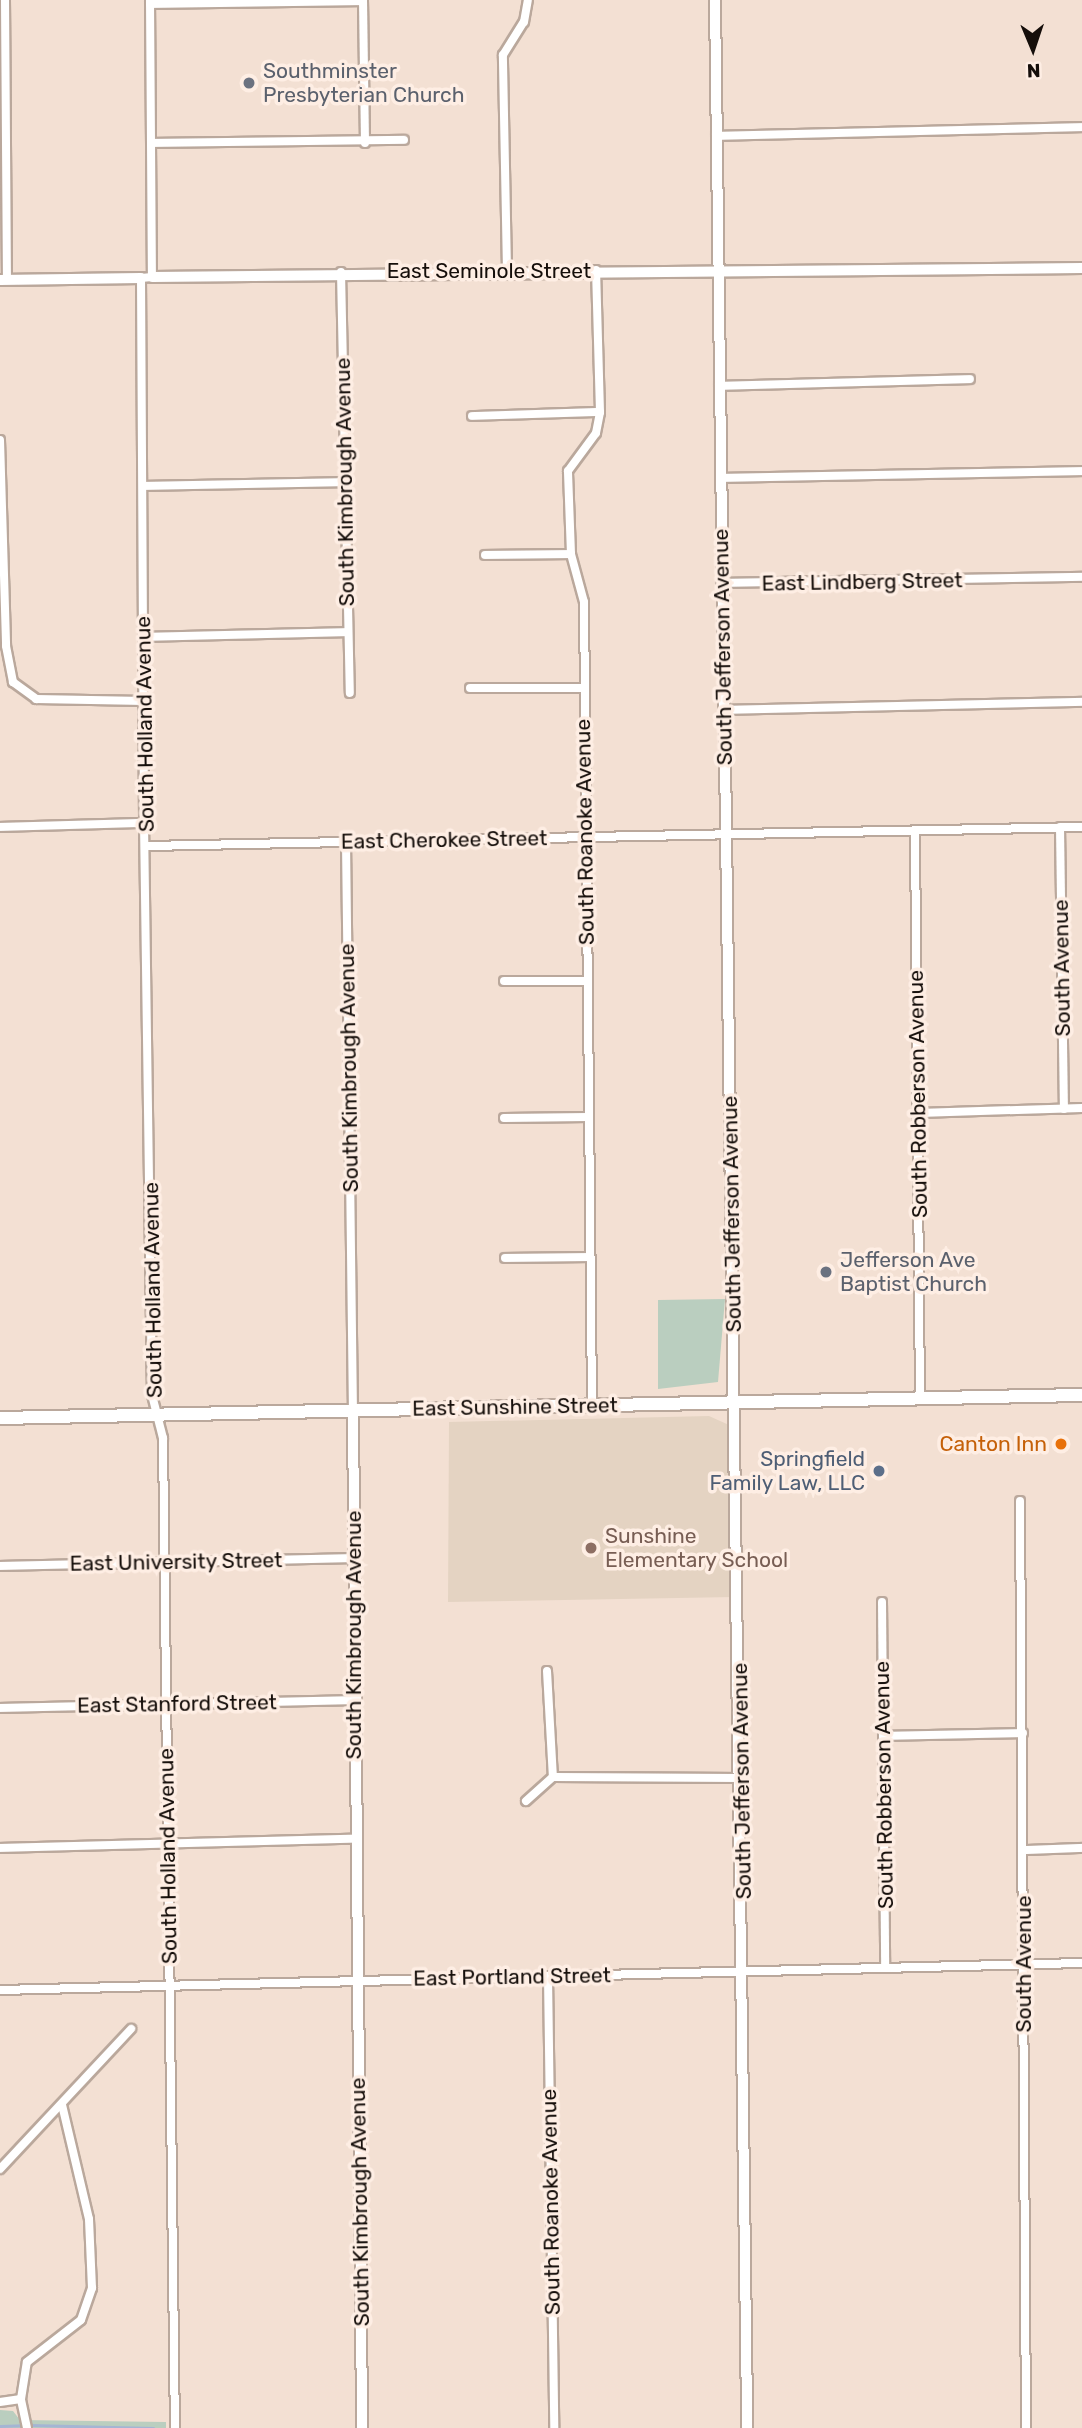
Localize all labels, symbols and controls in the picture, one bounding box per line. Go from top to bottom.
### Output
north arrow [998,14,1068,84]
place label: Southminster Presbyterian Church [263,58,464,108]
text: N [1027,59,1041,82]
marker: Southminster Presbyterian Church [241,75,257,91]
street label: East Seminole Street [387,258,591,284]
street label: South Kimbrough Avenue [330,357,360,607]
street label: South Jefferson Avenue [708,528,738,766]
street label: East Lindberg Street [761,568,963,596]
street label: South Holland Avenue [131,615,159,833]
street label: South Roanoke Avenue [570,718,600,946]
street label: East Cherokee Street [341,826,547,854]
street label: South Avenue [1048,899,1076,1037]
street label: South Kimbrough Avenue [334,943,364,1193]
street label: South Robberson Avenue [903,970,933,1218]
street label: South Jefferson Avenue [717,1095,747,1333]
street label: South Holland Avenue [139,1181,167,1399]
place label: Jefferson Ave Baptist Church [840,1247,987,1297]
marker: Jefferson Ave Baptist Church [818,1264,834,1280]
street label: East Sunshine Street [412,1393,618,1421]
place label: Canton Inn [940,1431,1047,1457]
marker: Canton Inn [1053,1436,1069,1452]
place label: Springfield Family Law, LLC [709,1446,865,1496]
marker: Springfield Family Law, LLC [871,1463,887,1479]
street label: South Kimbrough Avenue [341,1510,367,1760]
place label: Sunshine Elementary School [605,1523,789,1573]
marker: Sunshine Elementary School [583,1540,599,1556]
street label: East University Street [69,1548,283,1576]
street label: South Robberson Avenue [869,1661,899,1909]
street label: South Jefferson Avenue [727,1662,757,1900]
street label: East Stanford Street [77,1690,277,1718]
street label: South Holland Avenue [154,1747,182,1965]
street label: South Avenue [1011,1895,1037,2033]
street label: East Portland Street [413,1963,611,1991]
street label: South Kimbrough Avenue [345,2077,375,2327]
street label: South Roanoke Avenue [536,2088,566,2316]

